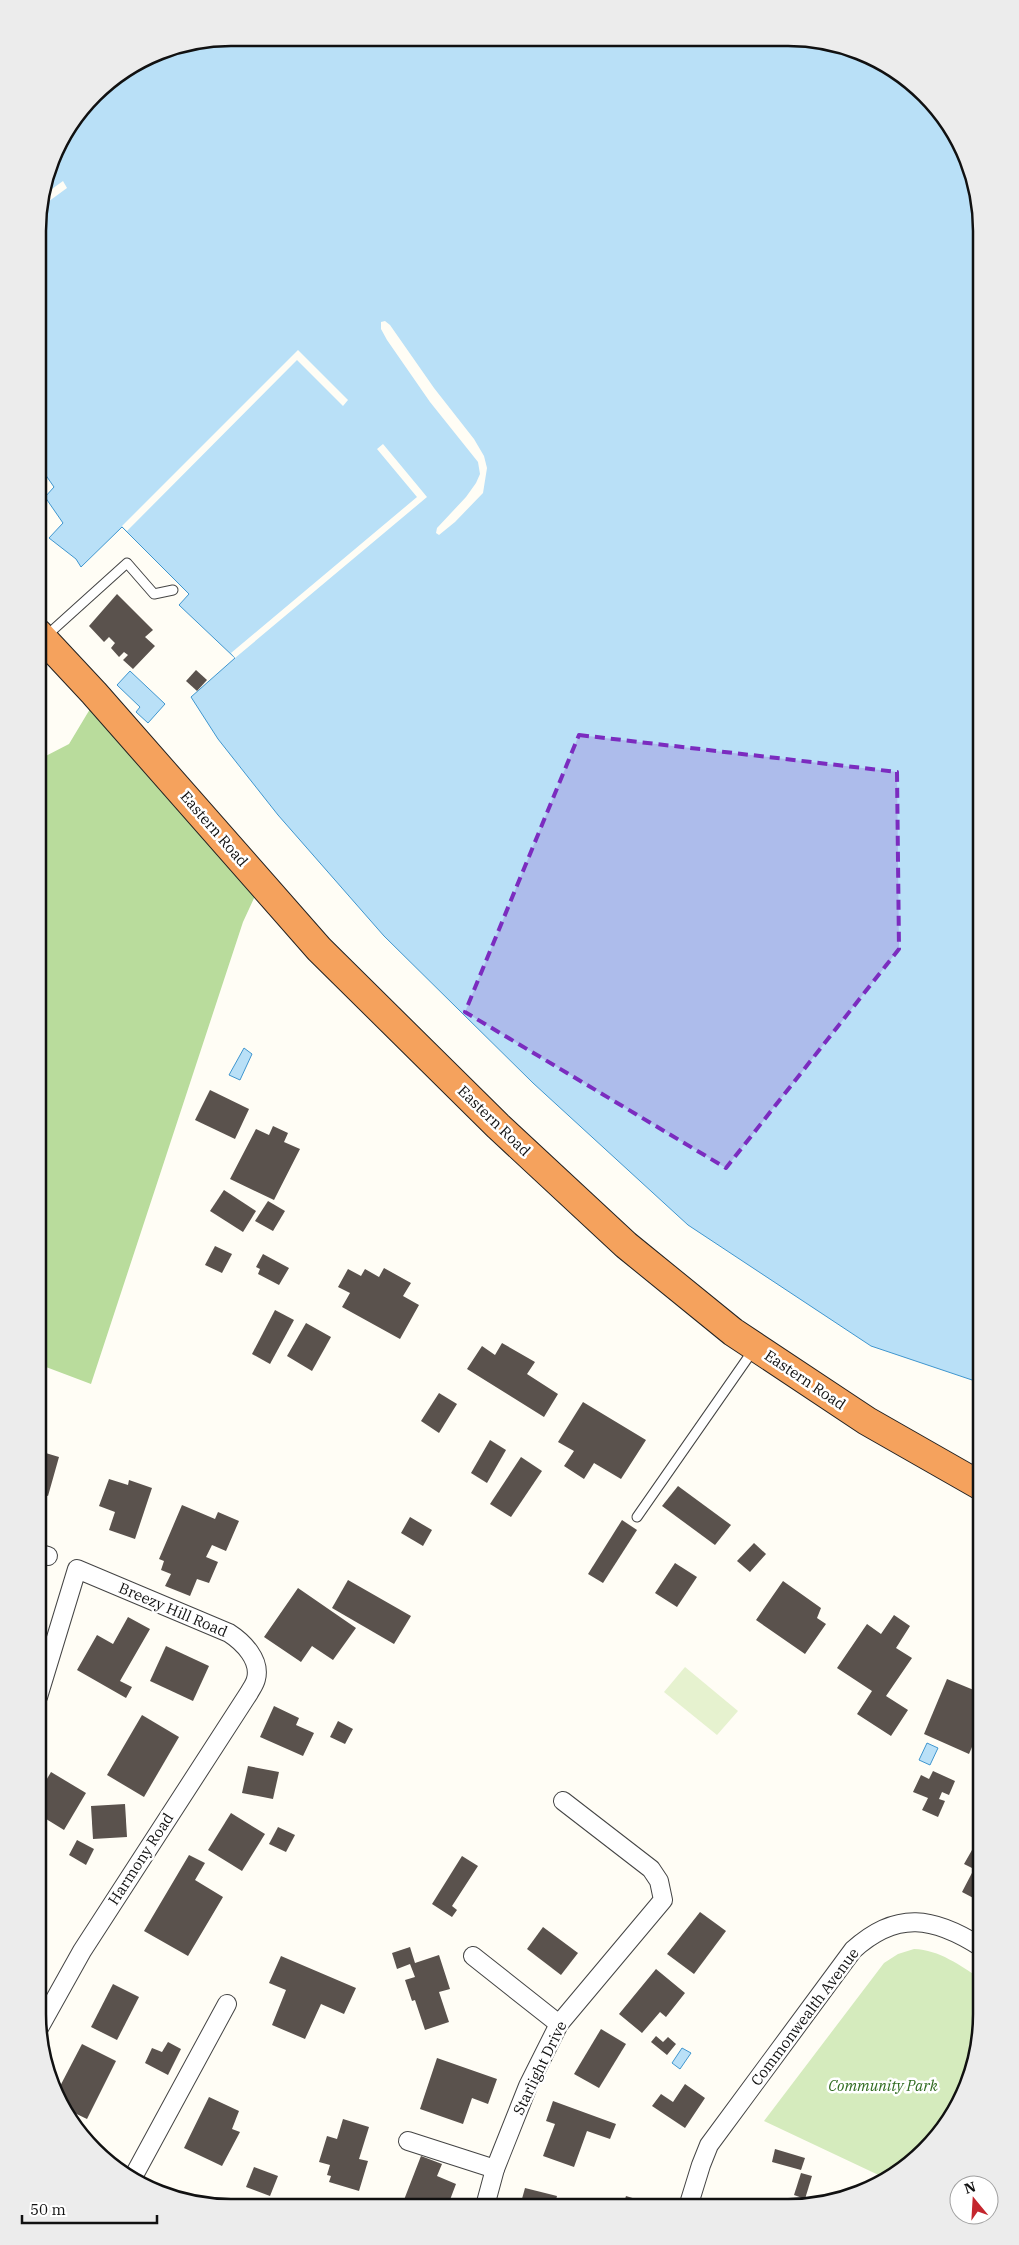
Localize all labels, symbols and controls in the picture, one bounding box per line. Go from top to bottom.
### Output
street label: Eastern Road [176,787,252,870]
street label: Eastern Road [454,1081,535,1160]
street label: Eastern Road [761,1345,849,1414]
street label: Breezy Hill Road [116,1578,231,1641]
street label: Harmony Road [104,1809,177,1908]
street label: Commonwealth Avenue [747,1944,863,2089]
street label: Starlight Drive [509,2018,571,2118]
park label: Community Park [828,2076,938,2095]
north arrow [949,2175,999,2225]
text: N [962,2177,978,2198]
scale bar [22,2192,158,2224]
text: 50 m [30,2200,66,2219]

